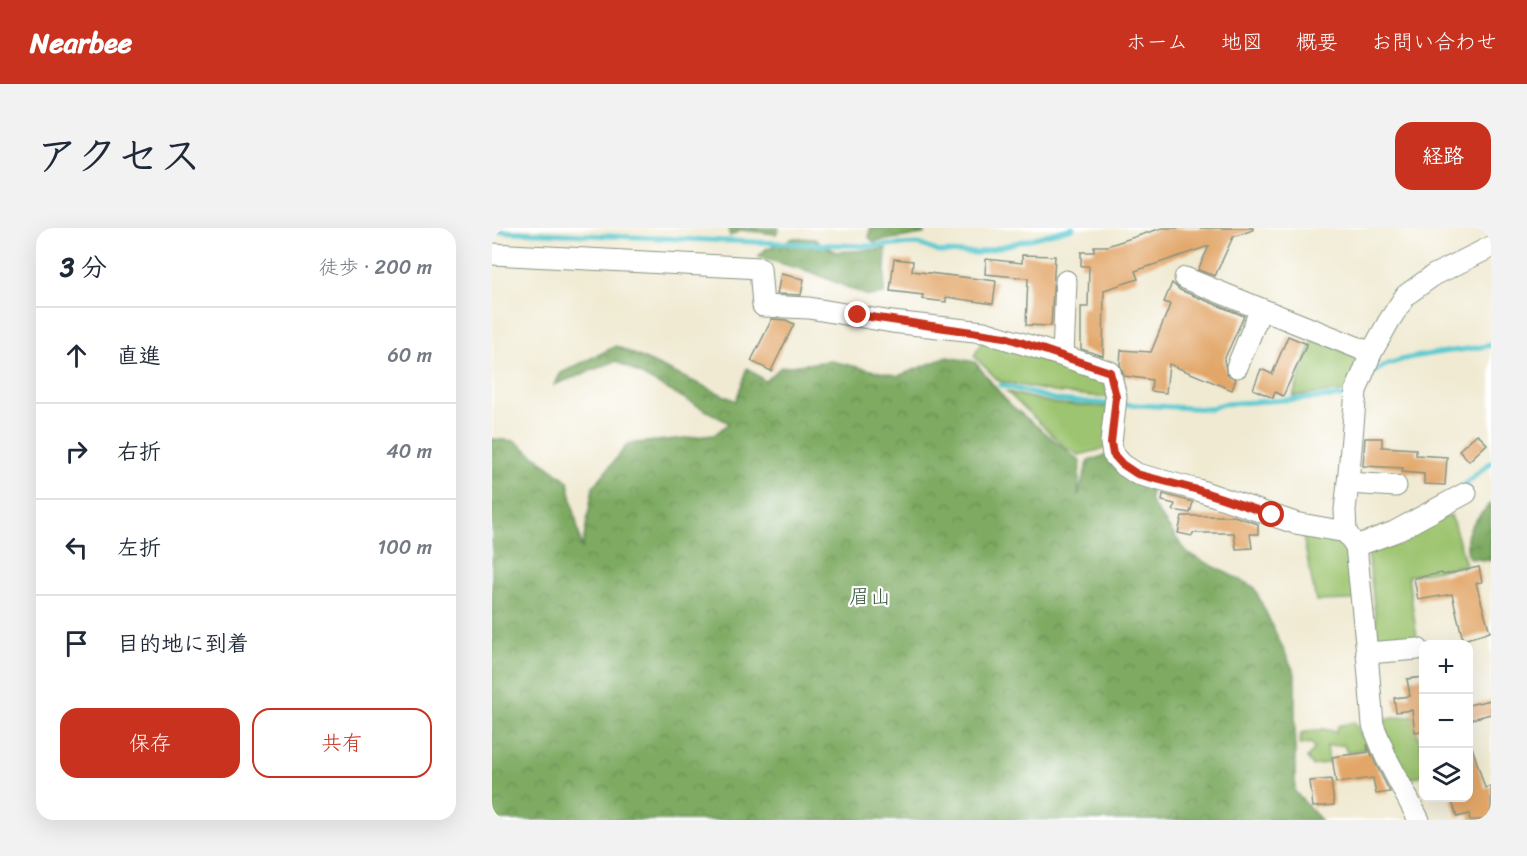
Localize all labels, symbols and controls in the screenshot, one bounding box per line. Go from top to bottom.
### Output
text: Nearbee [30,18,132,67]
text: ホーム [1126,23,1188,61]
text: 地図 [1221,23,1263,61]
text: 概要 [1296,23,1338,61]
text: お問い合わせ [1371,23,1497,61]
text: アクセス [36,119,201,193]
button: 経路 [1395,122,1491,190]
text: 3 分 [60,244,107,290]
text: 徒歩 · 200 m [319,250,432,285]
route end [844,301,870,327]
text: 直進 [117,336,161,375]
text: 60 m [387,338,432,373]
icon: ahead [60,339,93,372]
text: 右折 [117,432,161,471]
text: 40 m [386,434,432,469]
icon: right [60,435,93,468]
route start [1258,501,1284,527]
text: 左折 [117,528,161,567]
text: 100 m [378,530,432,565]
icon: left [60,531,93,564]
park label: 眉山 [849,578,891,616]
text: 目的地に到着 [117,624,249,663]
icon: arrive [60,627,93,660]
map controls [1419,640,1473,802]
button: + [1419,640,1473,694]
button: − [1419,694,1473,748]
button: 保存 [60,708,240,778]
button: 共有 [252,708,432,778]
button: layers [1419,748,1473,802]

